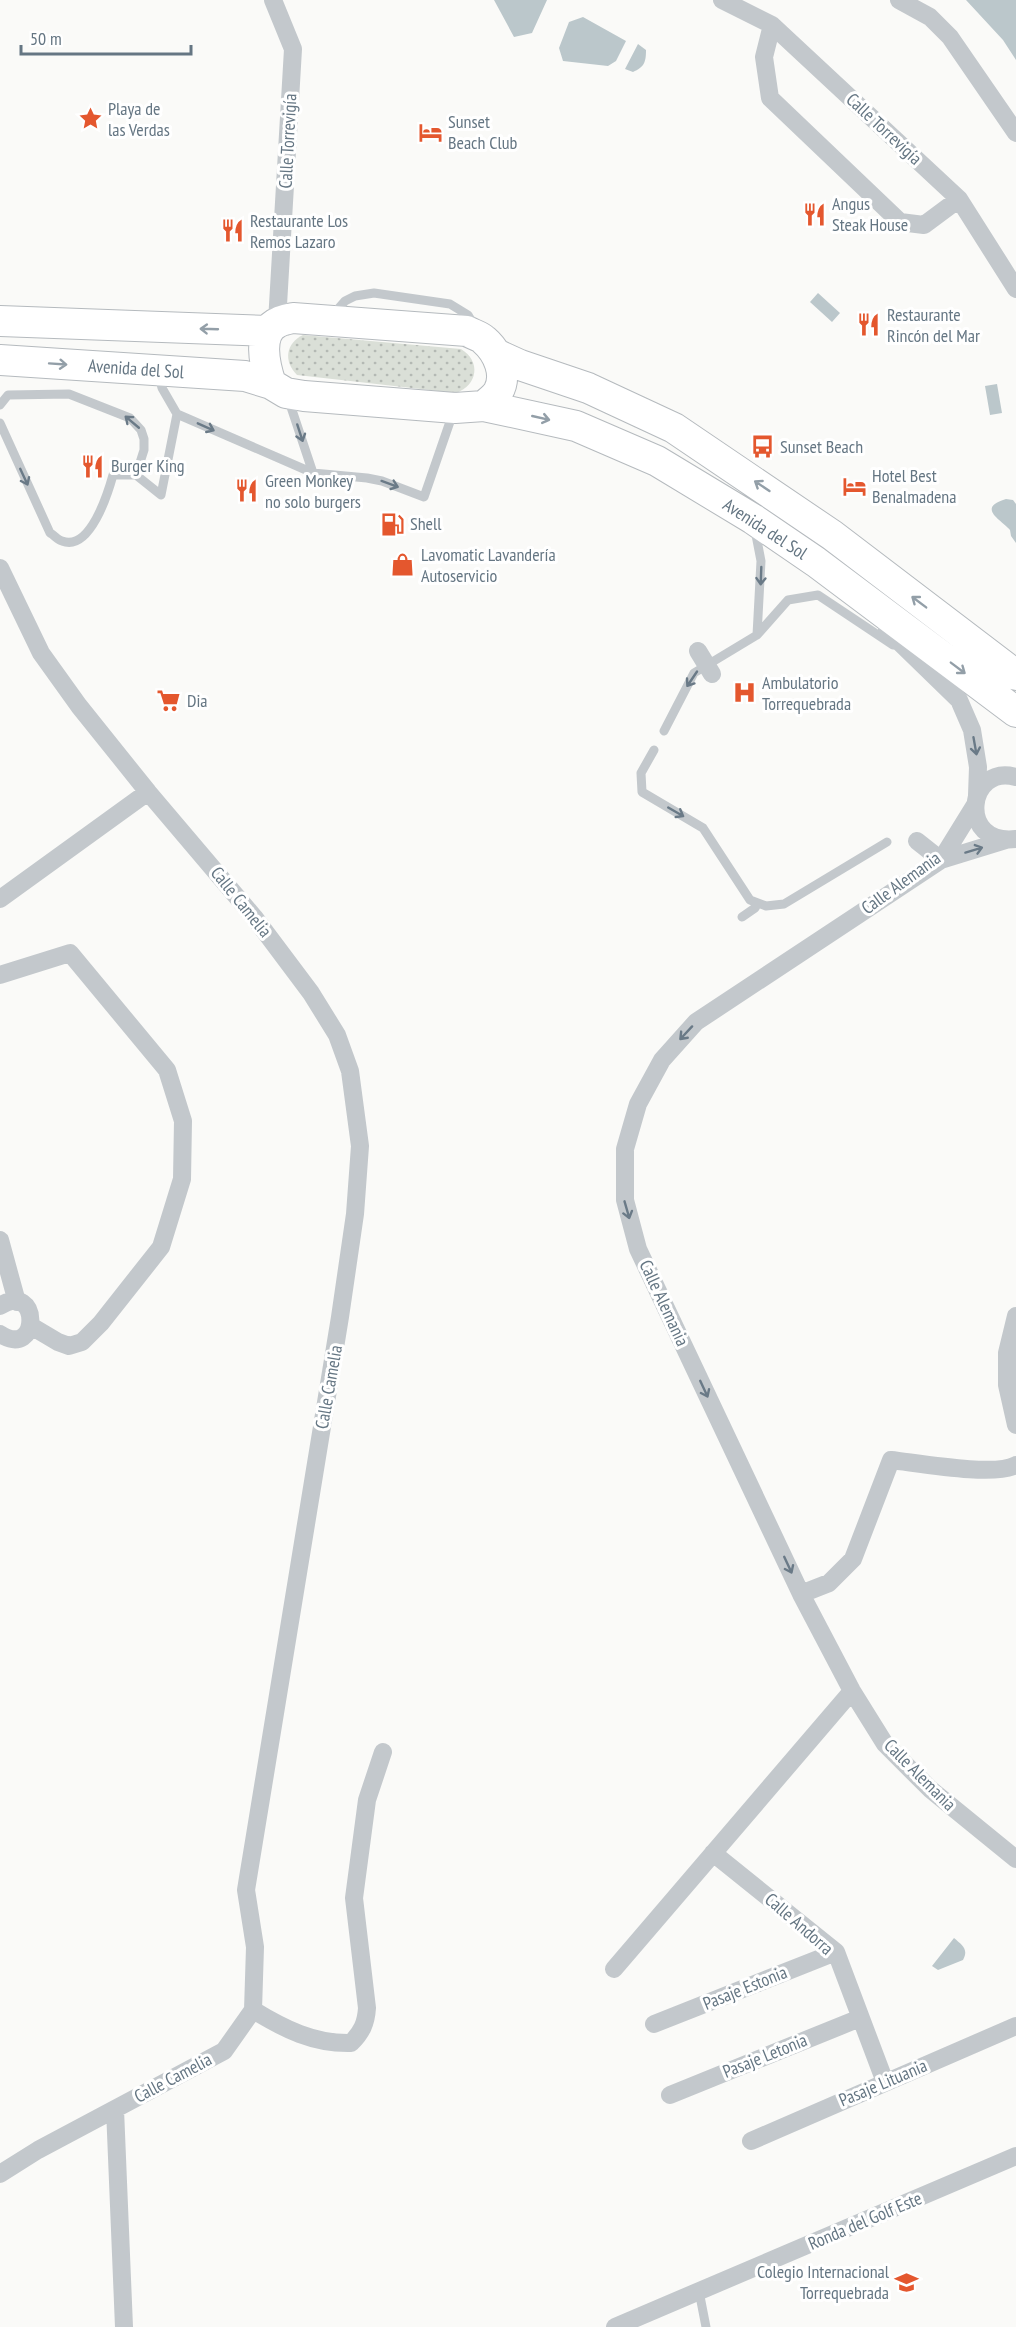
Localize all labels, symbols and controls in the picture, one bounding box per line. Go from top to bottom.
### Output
scale bar [21,18,190,56]
text: 50 m [30,27,62,50]
street label: Calle Torrevigía [842,88,927,169]
street label: Calle Torrevigía [274,93,301,189]
place label: Playa de las Verdas [108,97,170,141]
place icon: Playa de las Verdas [77,106,103,132]
place label: Sunset Beach Club [448,110,518,154]
hotel icon: Sunset Beach Club [417,119,443,145]
place label: Angus Steak House [832,192,908,236]
restaurant icon: Angus Steak House [801,201,827,227]
place label: Restaurante Los Remos Lazaro [250,209,348,253]
restaurant icon: Restaurante Los Remos Lazaro [219,218,245,244]
place label: Restaurante Rincón del Mar [887,303,980,347]
restaurant icon: Restaurante Rincón del Mar [856,312,882,338]
one-way arrow [200,323,220,335]
street label: Avenida del Sol [87,354,185,383]
one-way arrow [48,359,68,370]
one-way arrow [532,413,551,425]
one-way arrow [125,415,140,429]
one-way arrow [196,422,215,433]
one-way arrow [295,423,306,442]
bus stop icon: Sunset Beach [749,434,775,460]
place label: Sunset Beach [780,435,863,458]
restaurant icon: Burger King [80,453,106,479]
place label: Burger King [111,454,185,477]
place label: Hotel Best Benalmadena [872,464,956,508]
one-way arrow [19,467,31,485]
place label: Green Monkey no solo burgers [265,469,361,513]
hotel icon: Hotel Best Benalmadena [841,473,867,499]
restaurant icon: Green Monkey no solo burgers [234,478,260,504]
one-way arrow [380,479,399,490]
one-way arrow [754,480,771,492]
street label: Avenida del Sol [719,493,812,565]
fuel station icon: Shell [379,511,405,537]
place label: Shell [410,512,442,535]
place label: Lavomatic Lavandería Autoservicio [421,543,556,587]
shop icon: Lavomatic Lavandería Autoservicio [390,552,416,578]
one-way arrow [755,566,767,586]
one-way arrow [912,595,928,608]
one-way arrow [950,661,966,674]
one-way arrow [686,671,698,687]
place label: Ambulatorio Torrequebrada [762,671,851,715]
hospital icon: Ambulatorio Torrequebrada [731,680,757,706]
supermarket icon: Dia [156,688,182,714]
place label: Dia [187,689,208,712]
one-way arrow [970,736,981,756]
one-way arrow [667,806,684,818]
one-way arrow [964,844,983,855]
street label: Calle Alemania [857,846,945,919]
street label: Calle Camelia [206,862,277,942]
one-way arrow [679,1025,693,1040]
one-way arrow [622,1200,634,1219]
street label: Calle Alemania [634,1256,694,1350]
street label: Calle Camelia [310,1343,347,1431]
one-way arrow [699,1379,711,1397]
one-way arrow [782,1556,794,1574]
street label: Calle Alemania [880,1734,961,1815]
street label: Calle Andorra [760,1888,838,1960]
street label: Pasaje Estonia [699,1960,790,2015]
street label: Pasaje Letonia [719,2028,810,2083]
street label: Calle Camelia [130,2048,215,2108]
street label: Pasaje Lituania [835,2054,930,2111]
street label: Ronda del Golf Este [805,2186,925,2255]
place label: Colegio Internacional Torrequebrada [757,2260,890,2304]
school or university icon: Colegio Internacional Torrequebrada [894,2269,920,2295]

